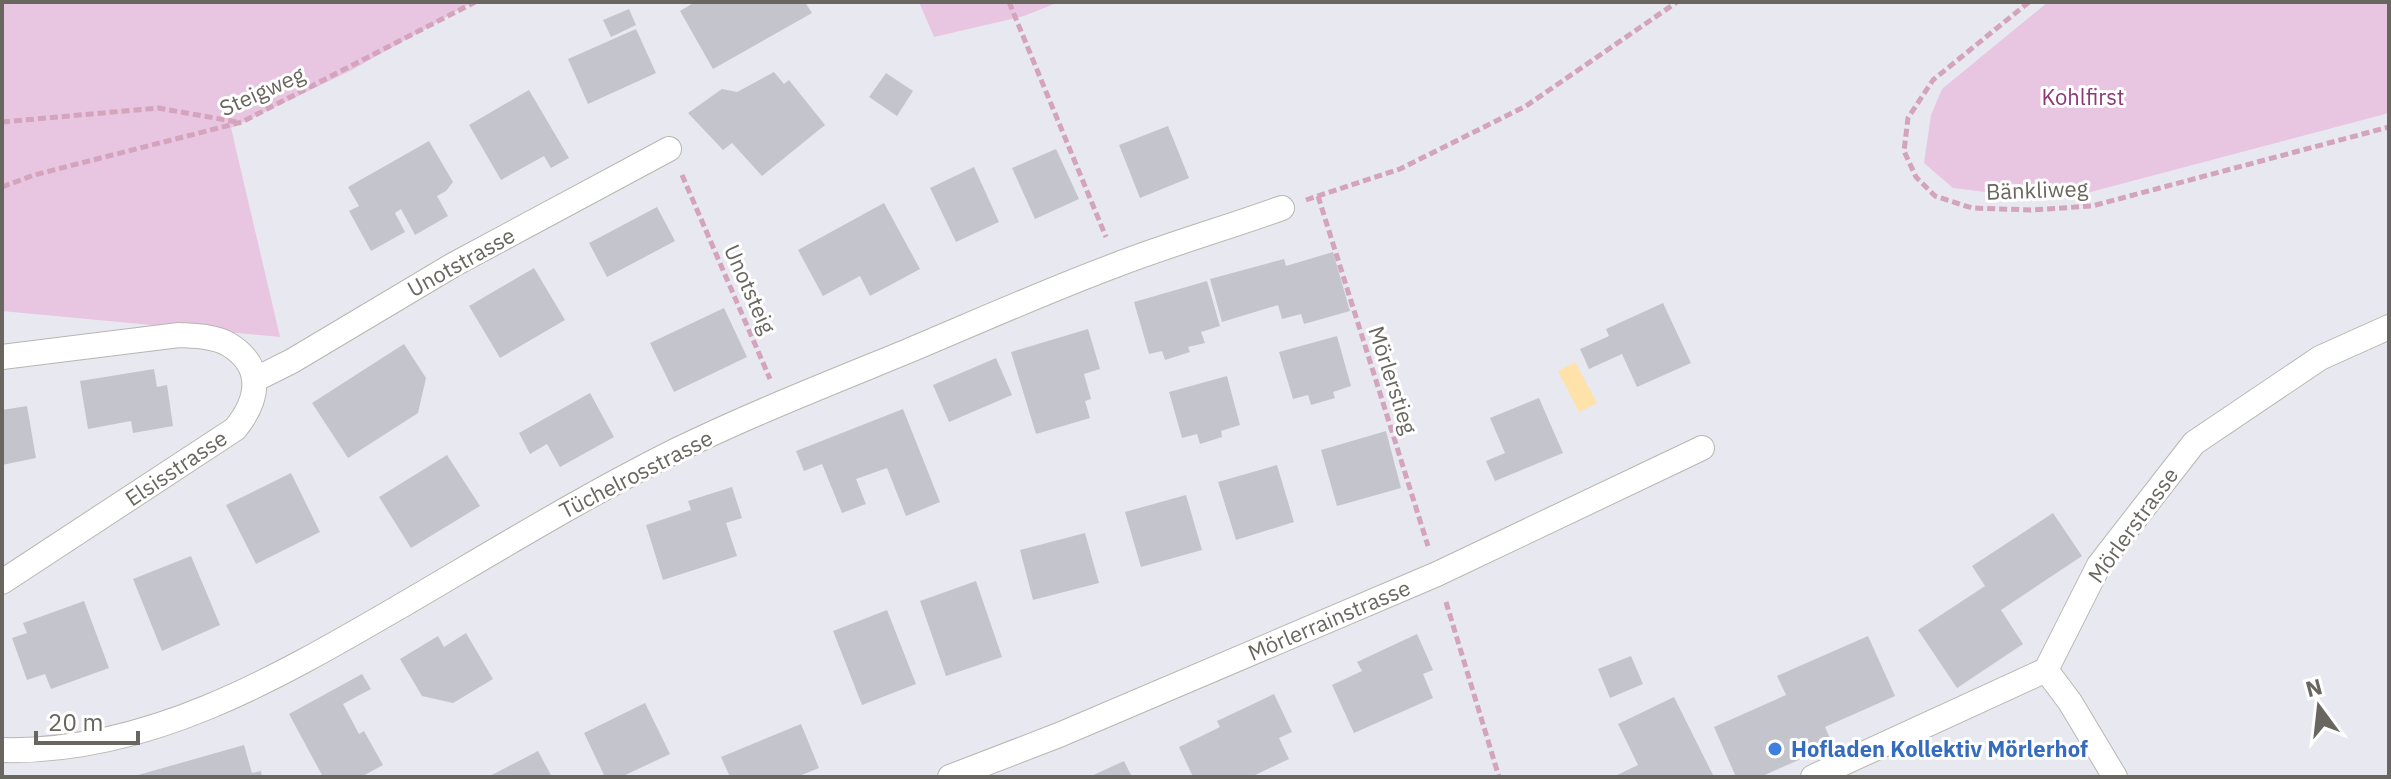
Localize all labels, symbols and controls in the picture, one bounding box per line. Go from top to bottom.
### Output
street label: Steigweg [215,59,309,122]
park label: Kohlfirst [2041,82,2125,111]
street label: Bänkliweg [1985,173,2089,206]
street label: Unotstrasse [402,220,520,303]
street label: Unotsteig [718,240,783,338]
street label: Mörlerstieg [1362,322,1425,438]
street label: Elsisstrasse [119,423,232,512]
street label: Tüchelrosstrasse [554,423,717,525]
street label: Mörlerstrasse [2081,461,2184,588]
street label: Mörlerrainstrasse [1243,572,1414,667]
north arrow [2279,667,2359,747]
text: N [2302,671,2325,703]
scale bar [36,695,138,745]
text: 20 m [48,706,103,738]
place label: Hofladen Kollektiv Mörlerhof [1791,734,2088,763]
marker: Hofladen Kollektiv Mörlerhof [1766,740,1784,758]

